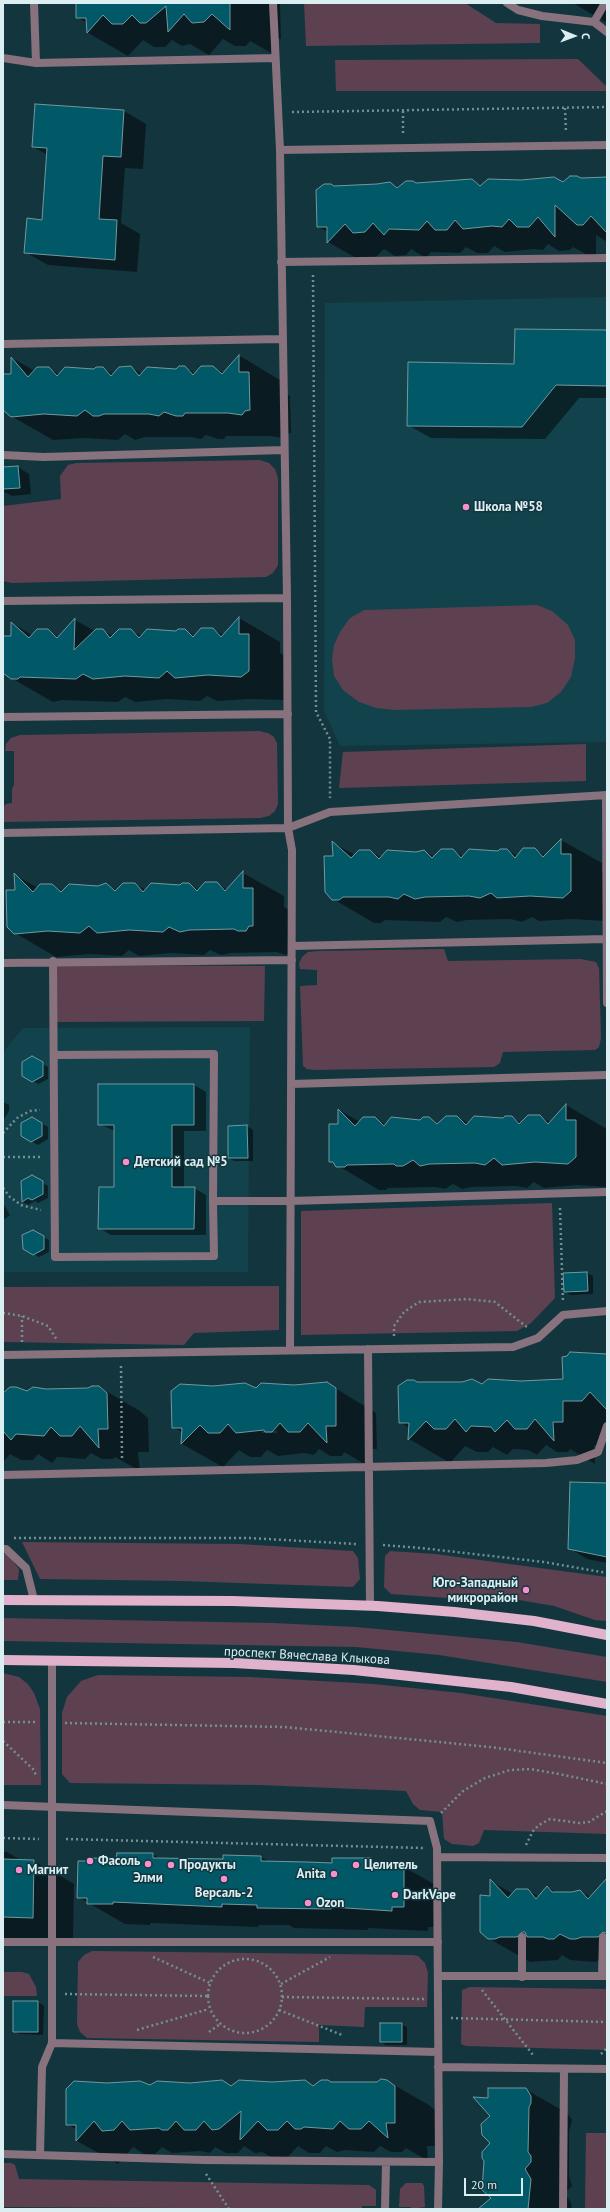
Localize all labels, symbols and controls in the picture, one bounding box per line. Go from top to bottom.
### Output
north arrow [554,16,594,56]
text: С [579,33,593,39]
place label: Школа №58 [474,499,543,515]
marker: Школа №58 [461,502,471,512]
place label: Детский сад №5 [134,1154,228,1170]
marker: Детский сад №5 [121,1157,131,1167]
place label: Юго-Западный микрорайон [433,1575,518,1606]
marker: Юго-Западный микрорайон [521,1585,531,1595]
street label: проспект Вячеслава Клыкова [224,1644,390,1668]
place label: Фасоль [98,1853,140,1869]
marker: Фасоль [85,1856,95,1866]
place label: Продукты [179,1857,236,1873]
place label: Целитель [364,1857,418,1873]
marker: Элми [143,1859,153,1869]
marker: Продукты [166,1860,176,1870]
marker: Целитель [351,1860,361,1870]
place label: Магнит [27,1862,68,1878]
marker: Магнит [14,1865,24,1875]
place label: Anita [297,1866,326,1882]
marker: Anita [329,1869,339,1879]
place label: Элми [133,1870,163,1886]
marker: Версаль-2 [219,1874,229,1884]
place label: Версаль-2 [195,1885,253,1901]
place label: DarkVape [403,1887,456,1903]
marker: DarkVape [390,1890,400,1900]
place label: Ozon [316,1895,344,1911]
marker: Ozon [303,1898,313,1908]
scale bar [466,2170,525,2196]
text: 20 m [471,2177,497,2192]

